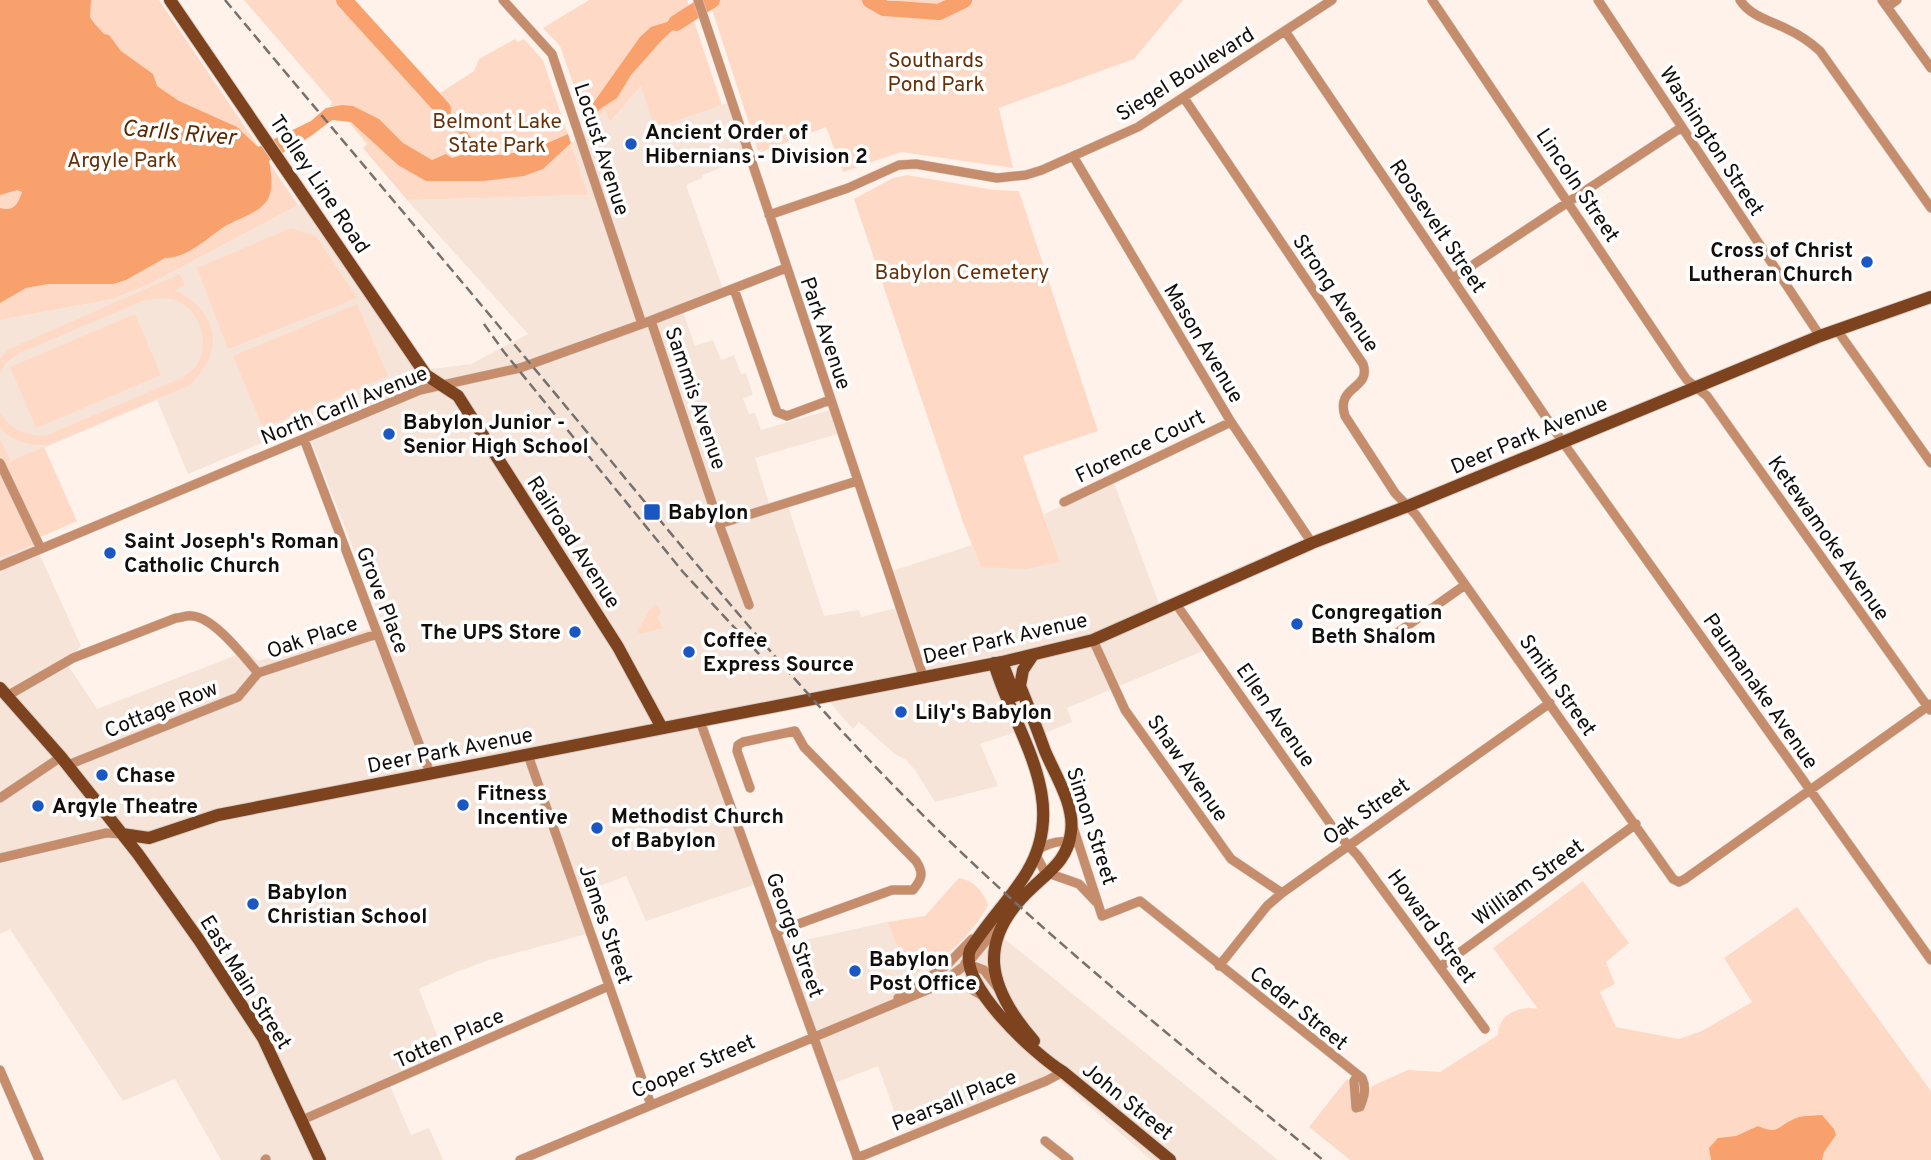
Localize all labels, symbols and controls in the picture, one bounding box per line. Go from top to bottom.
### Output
street label: Siegel Boulevard [1112,22,1260,129]
park label: Southards Pond Park [887,48,985,99]
street label: Washington Street [1652,62,1769,222]
street label: Locust Avenue [566,80,635,219]
park label: Belmont Lake State Park [432,109,562,160]
street label: Trolley Line Road [262,110,375,259]
water label: Carlls River [121,115,239,154]
place label: Ancient Order of Hibernians - Division 2 [645,120,868,171]
street label: Lincoln Street [1529,124,1625,248]
marker: Ancient Order of Hibernians - Division 2 [623,136,639,152]
park label: Argyle Park [67,148,177,175]
street label: Roosevelt Street [1382,155,1491,299]
street label: Strong Avenue [1285,230,1384,358]
place label: Cross of Christ Lutheran Church [1688,238,1853,289]
marker: Cross of Christ Lutheran Church [1859,254,1875,270]
park label: Babylon Cemetery [875,260,1049,287]
street label: Park Avenue [793,273,856,394]
street label: Mason Avenue [1156,279,1249,408]
street label: Sammis Avenue [658,324,732,473]
street label: North Carll Avenue [257,361,432,452]
street label: Deer Park Avenue [1447,391,1612,482]
street label: Florence Court [1071,404,1210,490]
place label: Babylon Junior - Senior High School [403,410,589,461]
marker: Babylon Junior - Senior High School [381,426,397,442]
street label: Ketewamoke Avenue [1761,451,1895,627]
street label: Railroad Avenue [520,471,626,614]
place label: Babylon [668,500,748,527]
marker: Babylon [642,502,662,522]
place label: Saint Joseph's Roman Catholic Church [124,529,339,580]
street label: Grove Place [349,543,414,658]
marker: Saint Joseph's Roman Catholic Church [102,545,118,561]
place label: Congregation Beth Shalom [1311,600,1442,651]
street label: Deer Park Avenue [920,607,1090,672]
street label: Paumanake Avenue [1696,609,1824,775]
street label: Oak Place [264,611,361,666]
marker: Congregation Beth Shalom [1289,616,1305,632]
place label: The UPS Store [420,620,561,647]
marker: The UPS Store [567,624,583,640]
place label: Coffee Express Source [703,628,854,679]
street label: Smith Street [1512,630,1602,742]
marker: Coffee Express Source [681,644,697,660]
street label: Ellen Avenue [1229,658,1321,773]
street label: Cottage Row [101,675,222,745]
place label: Lily's Babylon [915,700,1052,727]
marker: Lily's Babylon [893,704,909,720]
street label: Shaw Avenue [1140,710,1234,828]
street label: Deer Park Avenue [365,722,535,781]
place label: Chase [116,763,175,790]
street label: Simon Street [1059,764,1122,889]
marker: Chase [94,767,110,783]
street label: Oak Street [1318,773,1416,852]
place label: Fitness Incentive [477,781,568,832]
place label: Argyle Theatre [52,794,198,821]
marker: Fitness Incentive [455,797,471,813]
marker: Argyle Theatre [30,798,46,814]
place label: Methodist Church of Babylon [611,804,784,855]
marker: Methodist Church of Babylon [589,820,605,836]
street label: William Street [1468,834,1590,933]
street label: James Street [572,861,638,988]
street label: Howard Street [1380,865,1481,989]
street label: George Street [758,869,829,1002]
place label: Babylon Christian School [267,880,427,931]
marker: Babylon Christian School [245,896,261,912]
street label: East Main Street [193,911,297,1055]
place label: Babylon Post Office [869,947,977,998]
street label: Cedar Street [1243,961,1353,1057]
marker: Babylon Post Office [847,963,863,979]
street label: Totten Place [390,1003,509,1076]
street label: Cooper Street [628,1029,760,1106]
street label: John Street [1076,1057,1178,1147]
street label: Pearsall Place [888,1064,1021,1139]

